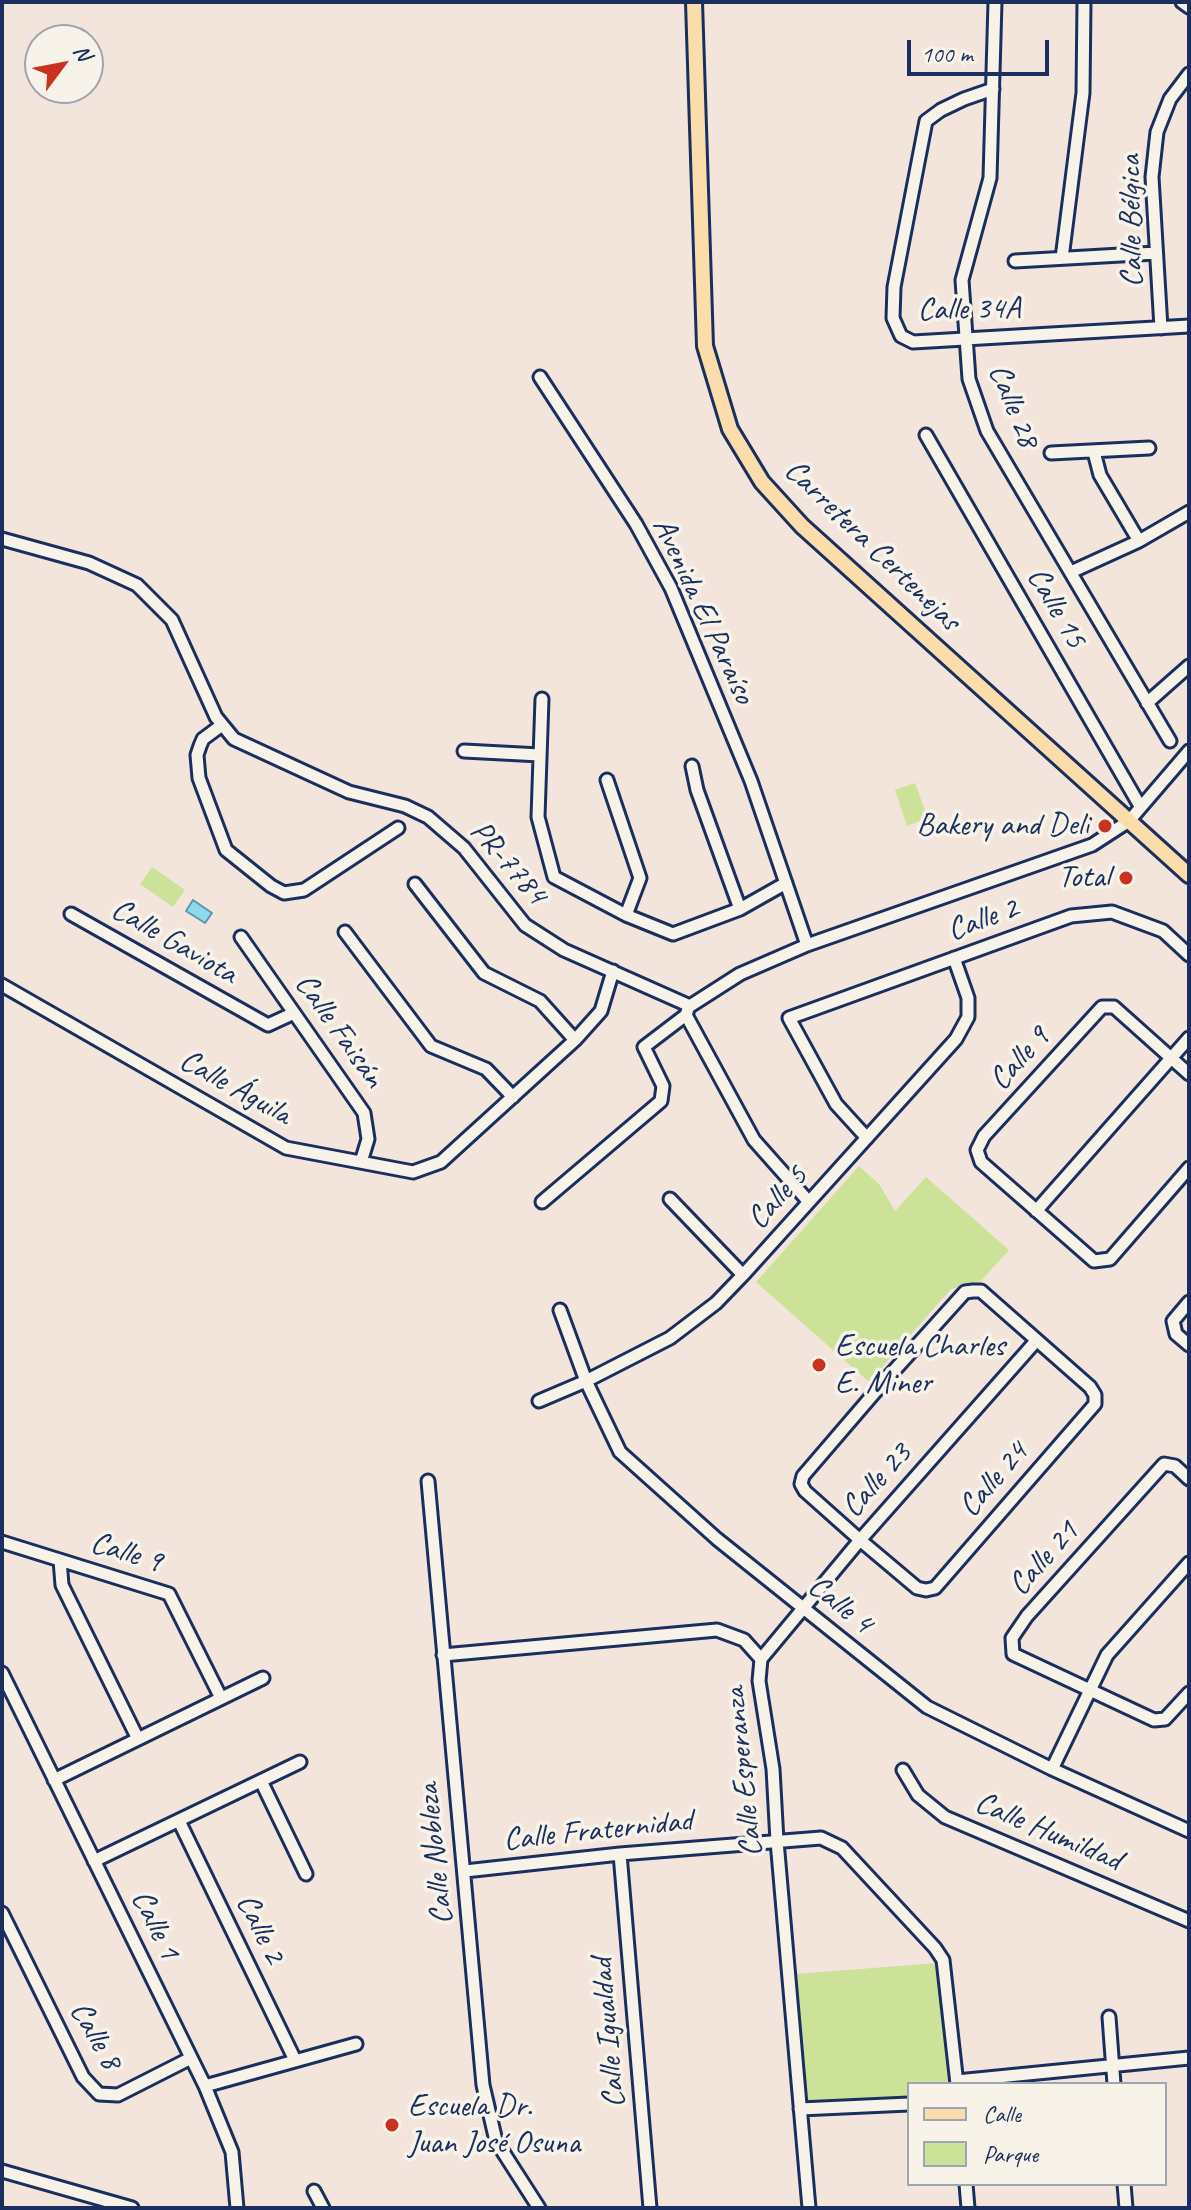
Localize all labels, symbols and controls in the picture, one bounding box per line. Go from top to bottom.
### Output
north arrow [24,24,104,104]
scale bar [911,24,1053,74]
text: N [67,39,98,66]
text: 100 m [921,39,973,69]
street label: Calle Bélgica [1112,154,1152,288]
street label: Calle 34A [917,290,1021,330]
street label: Calle 28 [979,359,1047,453]
street label: Carretera Certenejas [776,452,968,640]
street label: Avenida El Paraíso [643,512,763,710]
street label: Calle 15 [1018,561,1094,655]
place label: Bakery and Deli [916,807,1089,845]
street label: PR-7784 [461,813,555,913]
marker: Bakery and Deli [1096,817,1114,835]
place label: Total [1058,859,1110,897]
marker: Total [1117,869,1135,887]
street label: Calle 2 [942,890,1024,950]
street label: Calle Gaviota [104,891,244,993]
street label: Calle Faisán [286,966,392,1096]
street label: Calle 9 [981,1019,1059,1099]
street label: Calle Águila [172,1042,298,1134]
street label: Calle 5 [739,1158,817,1238]
place label: Escuela Charles E. Miner [835,1328,1005,1403]
marker: Escuela Charles E. Miner [810,1356,828,1374]
street label: Calle 24 [951,1435,1037,1525]
street label: Calle 23 [834,1436,920,1526]
street label: Calle 21 [1001,1514,1087,1604]
street label: Calle 9 [86,1524,166,1582]
street label: Calle 4 [800,1567,880,1643]
street label: Calle Esperanza [716,1685,772,1859]
street label: Calle Nobleza [410,1782,462,1926]
street label: Calle Humildad [969,1784,1127,1880]
street label: Calle Fraternidad [502,1802,694,1860]
street label: Calle 1 [122,1884,188,1966]
street label: Calle 2 [227,1888,293,1970]
street label: Calle Igualdad [583,1956,635,2110]
street label: Calle 8 [60,1995,130,2077]
legend [907,2082,1167,2186]
place label: Escuela Dr. Juan José Osuna [408,2088,580,2163]
text: Calle [983,2099,1021,2129]
marker: Escuela Dr. Juan José Osuna [383,2116,401,2134]
text: Parque [983,2139,1038,2169]

